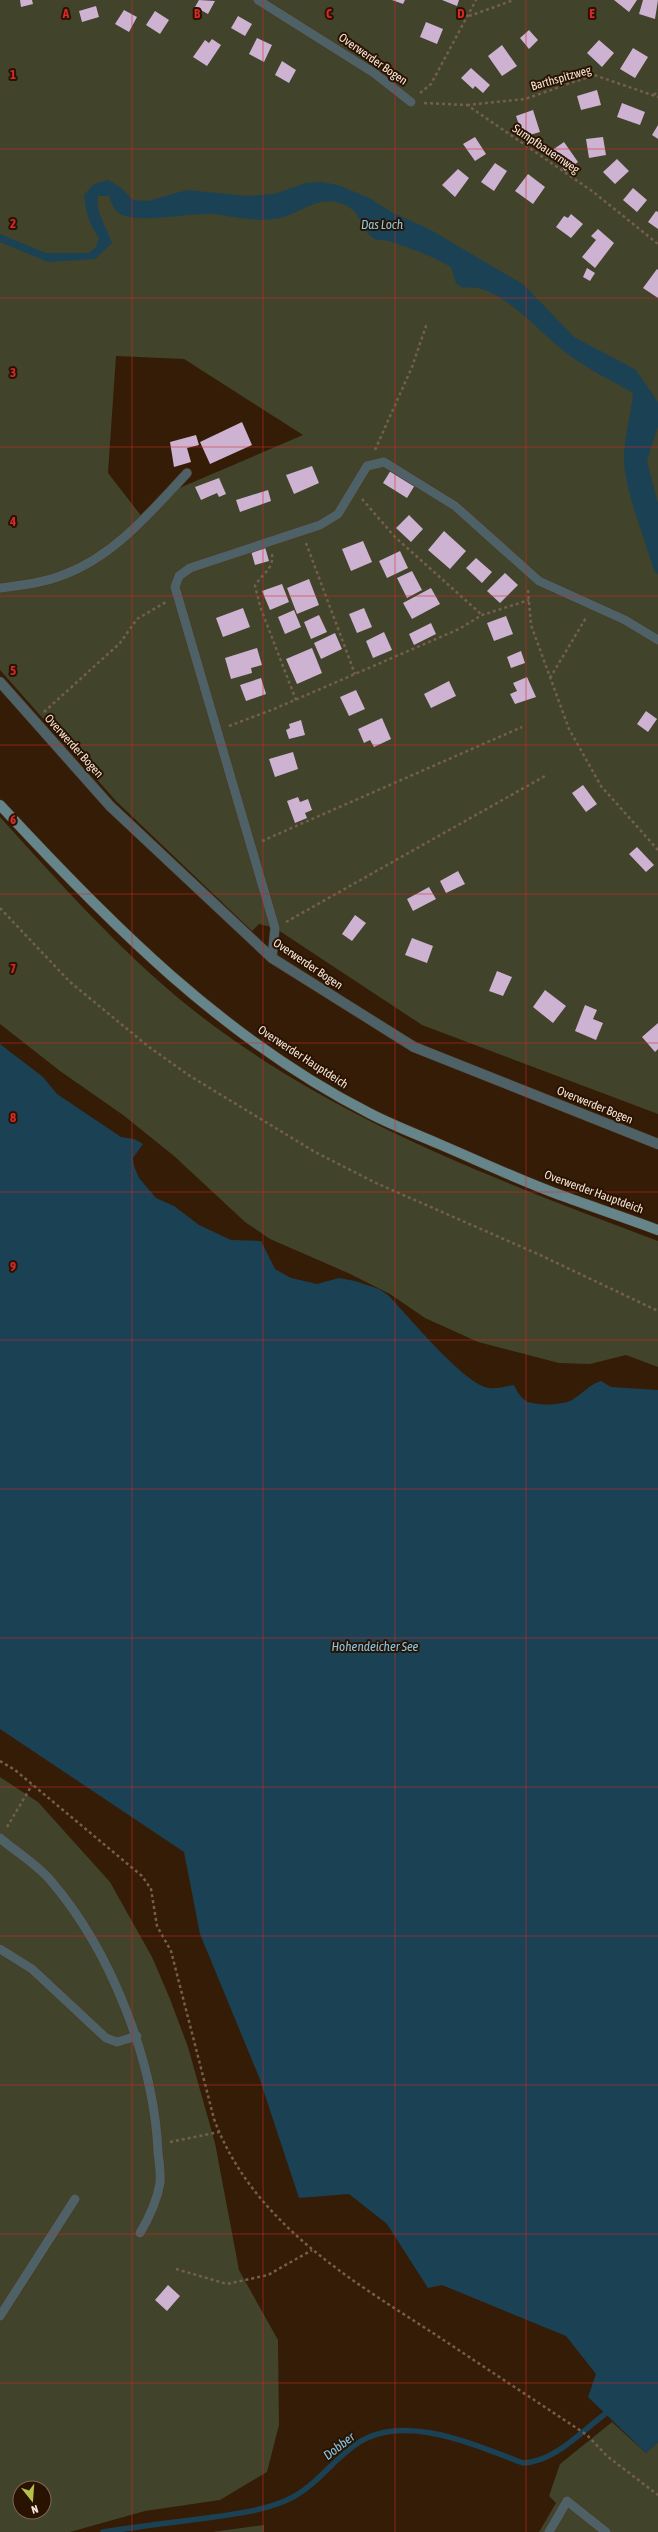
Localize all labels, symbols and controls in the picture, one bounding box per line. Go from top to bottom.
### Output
text: A [62,6,70,21]
text: B [194,6,201,21]
text: C [326,6,332,21]
text: D [457,6,465,21]
text: E [589,6,595,21]
street label: Overwerder Bogen [336,30,410,88]
street label: Barthspitzweg [529,62,594,93]
text: 1 [10,67,16,82]
street label: Sumpfbauernweg [510,121,583,177]
text: 2 [10,216,16,231]
water label: Das Loch [361,217,404,232]
text: 3 [10,365,16,380]
text: 4 [9,514,16,529]
text: 5 [10,663,16,678]
street label: Overwerder Bogen [42,711,106,781]
text: 6 [10,812,16,827]
street label: Overwerder Bogen [271,936,345,992]
text: 7 [10,961,16,976]
street label: Overwerder Hauptdeich [255,1023,351,1091]
street label: Overwerder Bogen [555,1083,635,1127]
text: 8 [10,1110,16,1125]
street label: Overwerder Hauptdeich [542,1168,646,1216]
text: 9 [10,1259,16,1274]
water label: Hohendeicher See [332,1639,419,1654]
water label: Dobber [320,2428,359,2463]
north arrow [12,2480,52,2520]
text: N [30,2503,40,2516]

